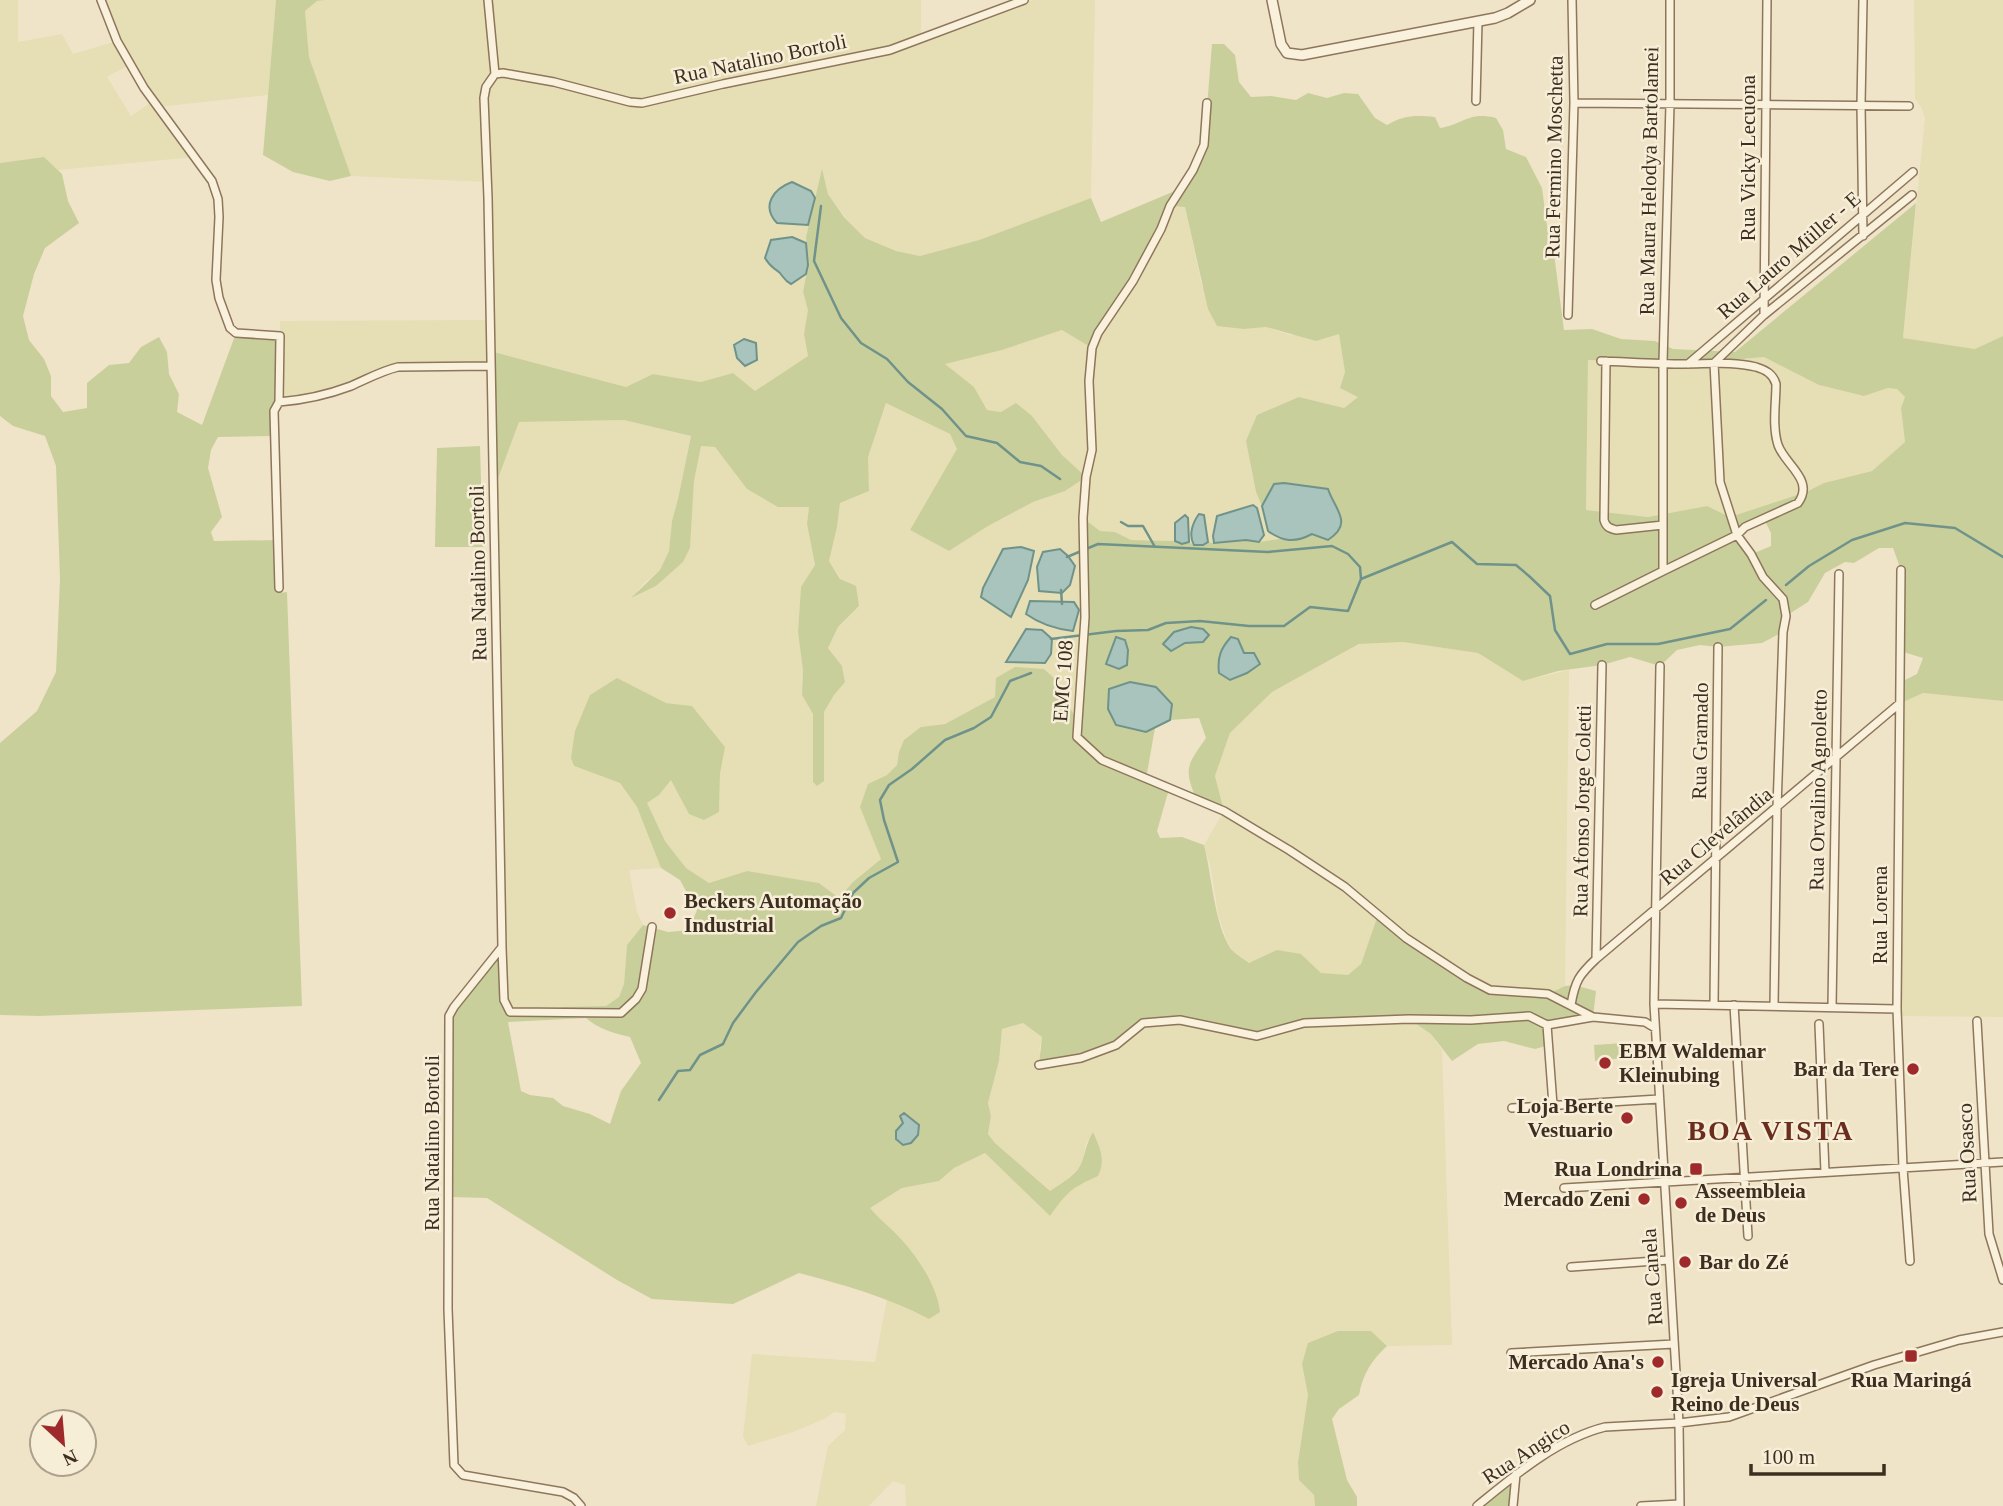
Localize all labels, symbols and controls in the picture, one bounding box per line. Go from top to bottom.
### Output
street label: Rua Natalino Bortoli [671,29,849,89]
street label: Rua Maura Helodya Bartolamei [1635,46,1663,316]
street label: Rua Fermino Moschetta [1540,55,1568,259]
street label: Rua Vicky Lecuona [1736,74,1760,241]
street label: Rua Lauro Müller - E [1712,186,1866,324]
street label: Rua Natalino Bortoli [464,485,492,661]
street label: EMC 108 [1048,639,1078,723]
street label: Rua Gramado [1687,682,1713,800]
street label: Rua Orvalino Agnoletto [1804,689,1832,891]
street label: Rua Afonso Jorge Coletti [1568,704,1596,917]
street label: Rua Clevelândia [1655,782,1778,890]
street label: Rua Lorena [1868,865,1892,964]
place label: Beckers Automação Industrial [684,889,862,937]
marker: Beckers Automação Industrial [662,905,678,921]
place label: EBM Waldemar Kleinubing [1619,1039,1766,1087]
street label: Rua Natalino Bortoli [420,1055,444,1231]
marker: EBM Waldemar Kleinubing [1597,1055,1613,1071]
place label: Bar da Tere [1794,1057,1899,1081]
marker: Bar da Tere [1905,1061,1921,1077]
place label: Loja Berte Vestuario [1517,1094,1613,1142]
street label: Rua Osasco [1952,1103,1982,1203]
marker: Loja Berte Vestuario [1619,1110,1635,1126]
district label: BOA VISTA [1687,1115,1855,1146]
place label: Rua Londrina [1554,1157,1682,1181]
marker: Rua Londrina [1688,1161,1704,1177]
place label: Asseembleia de Deus [1695,1179,1806,1227]
place label: Mercado Zeni [1504,1187,1630,1211]
marker: Mercado Zeni [1636,1191,1652,1207]
marker: Asseembleia de Deus [1673,1195,1689,1211]
street label: Rua Canela [1637,1227,1667,1326]
place label: Bar do Zé [1699,1250,1788,1274]
marker: Bar do Zé [1677,1254,1693,1270]
marker: Rua Maringá [1903,1348,1919,1364]
place label: Mercado Ana's [1508,1350,1644,1374]
marker: Mercado Ana's [1650,1354,1666,1370]
place label: Igreja Universal Reino de Deus [1671,1368,1817,1416]
place label: Rua Maringá [1851,1368,1972,1392]
marker: Igreja Universal Reino de Deus [1649,1384,1665,1400]
north arrow [28,1408,98,1478]
street label: Rua Angico [1478,1415,1574,1489]
scale bar [1751,1432,1884,1476]
text: N [59,1445,81,1470]
text: 100 m [1762,1445,1815,1469]

